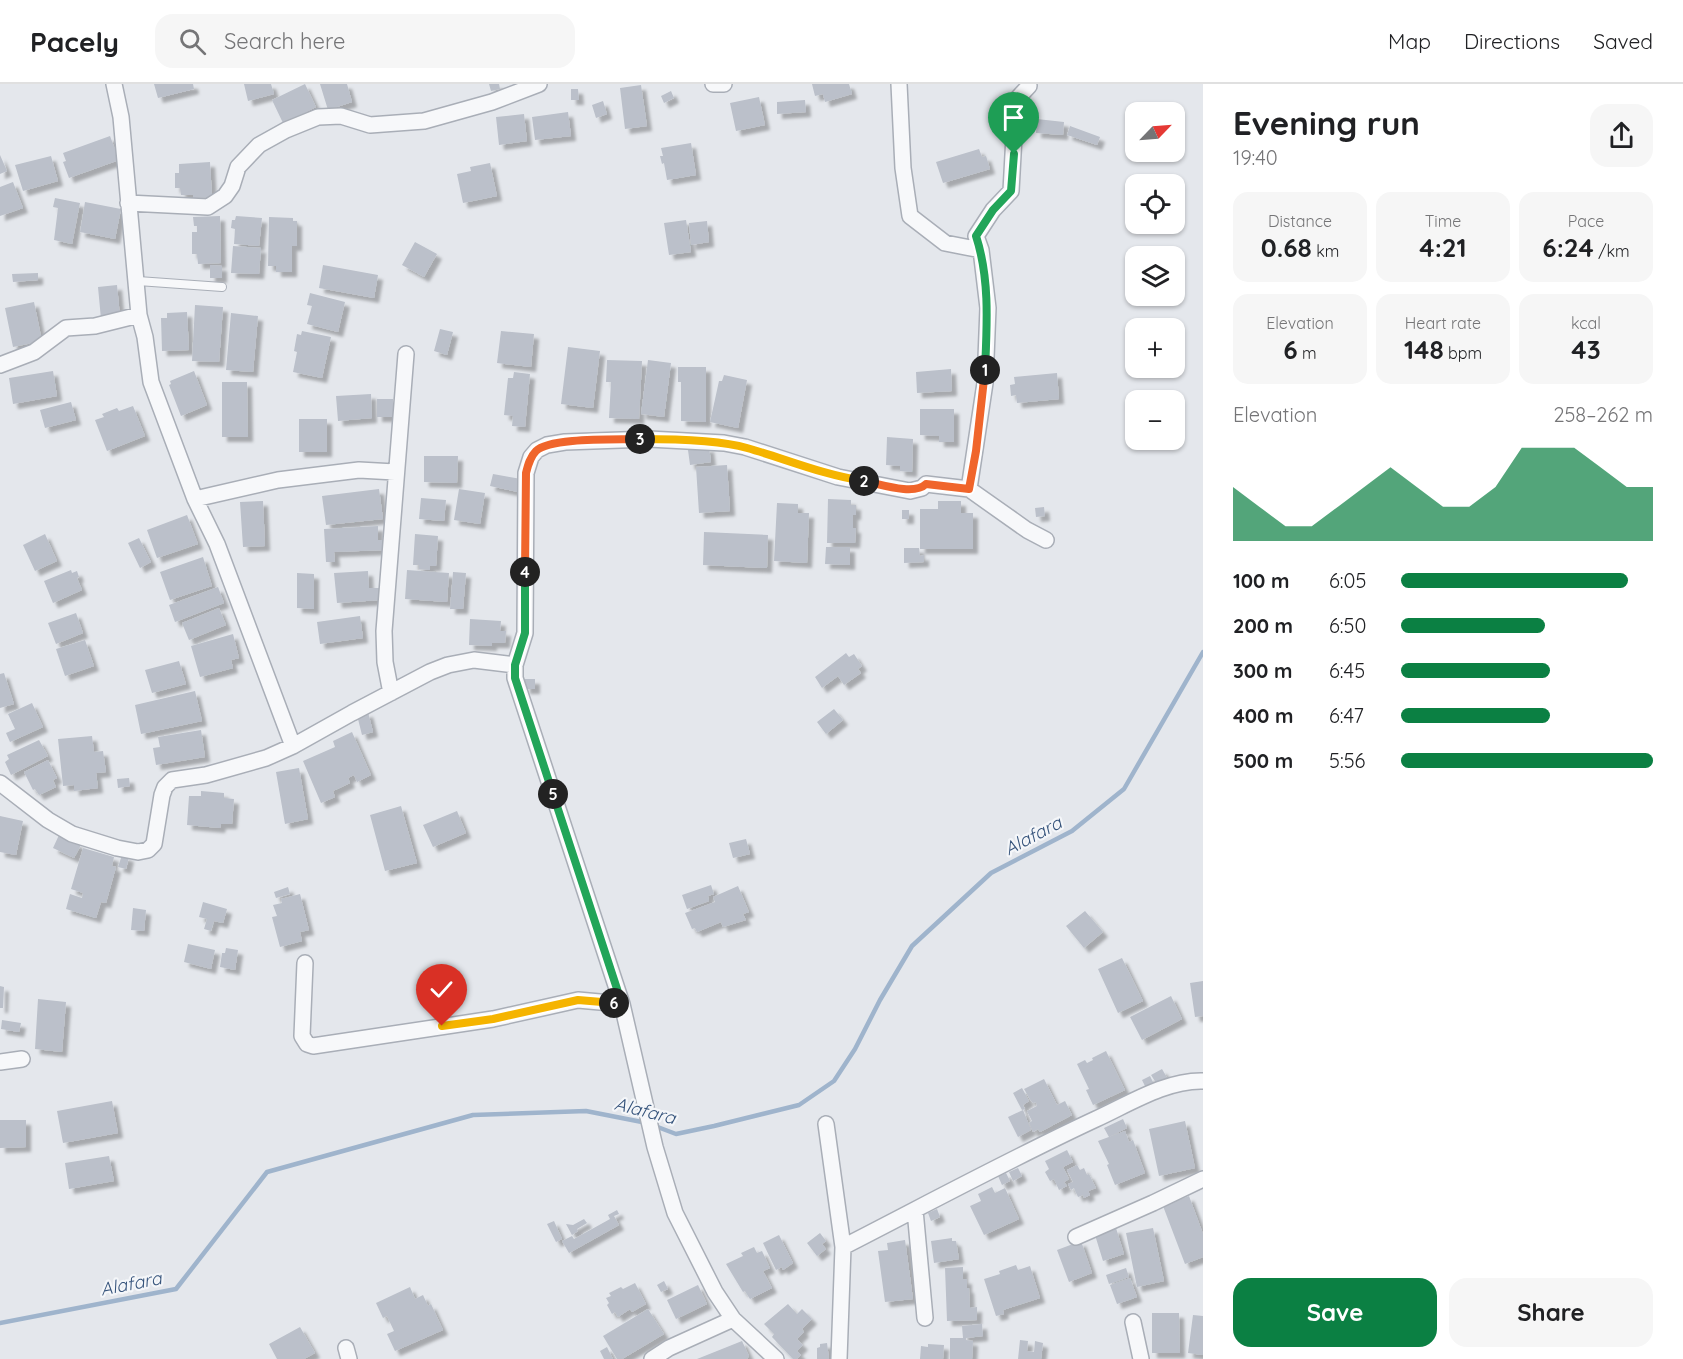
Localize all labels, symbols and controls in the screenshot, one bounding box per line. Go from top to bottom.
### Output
search box [155,14,575,68]
text: Pacely [30,24,119,59]
icon: search [176,25,209,58]
text: Search here [224,27,345,55]
text: Map [1388,28,1431,54]
text: Directions [1464,28,1560,54]
text: Saved [1593,28,1653,54]
pin [988,92,1039,154]
icon: arrive [997,101,1030,134]
north arrow [1125,102,1185,162]
map controls [1125,102,1185,450]
text: Evening run [1233,102,1420,143]
button: share [1590,104,1653,167]
text: 19:40 [1233,145,1278,170]
button: locate [1125,174,1185,234]
text: Distance [1268,211,1332,231]
text: Time [1425,211,1461,231]
text: Pace [1568,211,1604,231]
text: 0.68 [1261,231,1312,264]
text: 4:21 [1419,231,1467,264]
text: 6:24 [1542,231,1594,264]
text: km [1312,241,1339,261]
text: /km [1594,241,1630,261]
button: layers [1125,246,1185,306]
text: Elevation [1266,313,1334,333]
text: Heart rate [1405,313,1481,333]
text: kcal [1571,313,1601,333]
button: + [1125,318,1185,378]
text: 6 [1283,333,1298,366]
text: 148 [1404,333,1444,366]
text: 43 [1571,333,1601,366]
text: m [1298,343,1317,363]
text: bpm [1444,343,1482,363]
pin: 1 [970,355,1000,385]
text: 1 [982,360,988,380]
button: − [1125,390,1185,450]
text: Elevation [1233,402,1317,427]
text: 258–262 m [1553,402,1653,427]
pin: 3 [625,424,655,454]
text: 3 [636,429,644,449]
pin: 2 [849,466,879,496]
text: 2 [859,471,869,491]
pin: 4 [510,557,540,587]
text: 4 [520,562,530,582]
text: 100 m [1233,568,1289,593]
text: 6:05 [1329,568,1366,593]
text: 200 m [1233,613,1293,638]
text: 6:50 [1329,613,1366,638]
text: 300 m [1233,658,1292,683]
text: 6:45 [1329,658,1365,683]
text: 400 m [1233,703,1293,728]
text: 6:47 [1329,703,1364,728]
text: 500 m [1233,748,1293,773]
text: 5:56 [1329,748,1365,773]
pin: 5 [538,779,568,809]
text: 5 [548,784,558,804]
water label: Alafara [1000,810,1066,860]
pin [416,964,467,1026]
icon: check [425,973,458,1006]
pin: 6 [599,988,629,1018]
text: 6 [610,993,618,1013]
water label: Alafara [612,1092,679,1129]
water label: Alafara [98,1266,164,1301]
button: Save [1233,1278,1437,1347]
button: Share [1449,1278,1653,1347]

